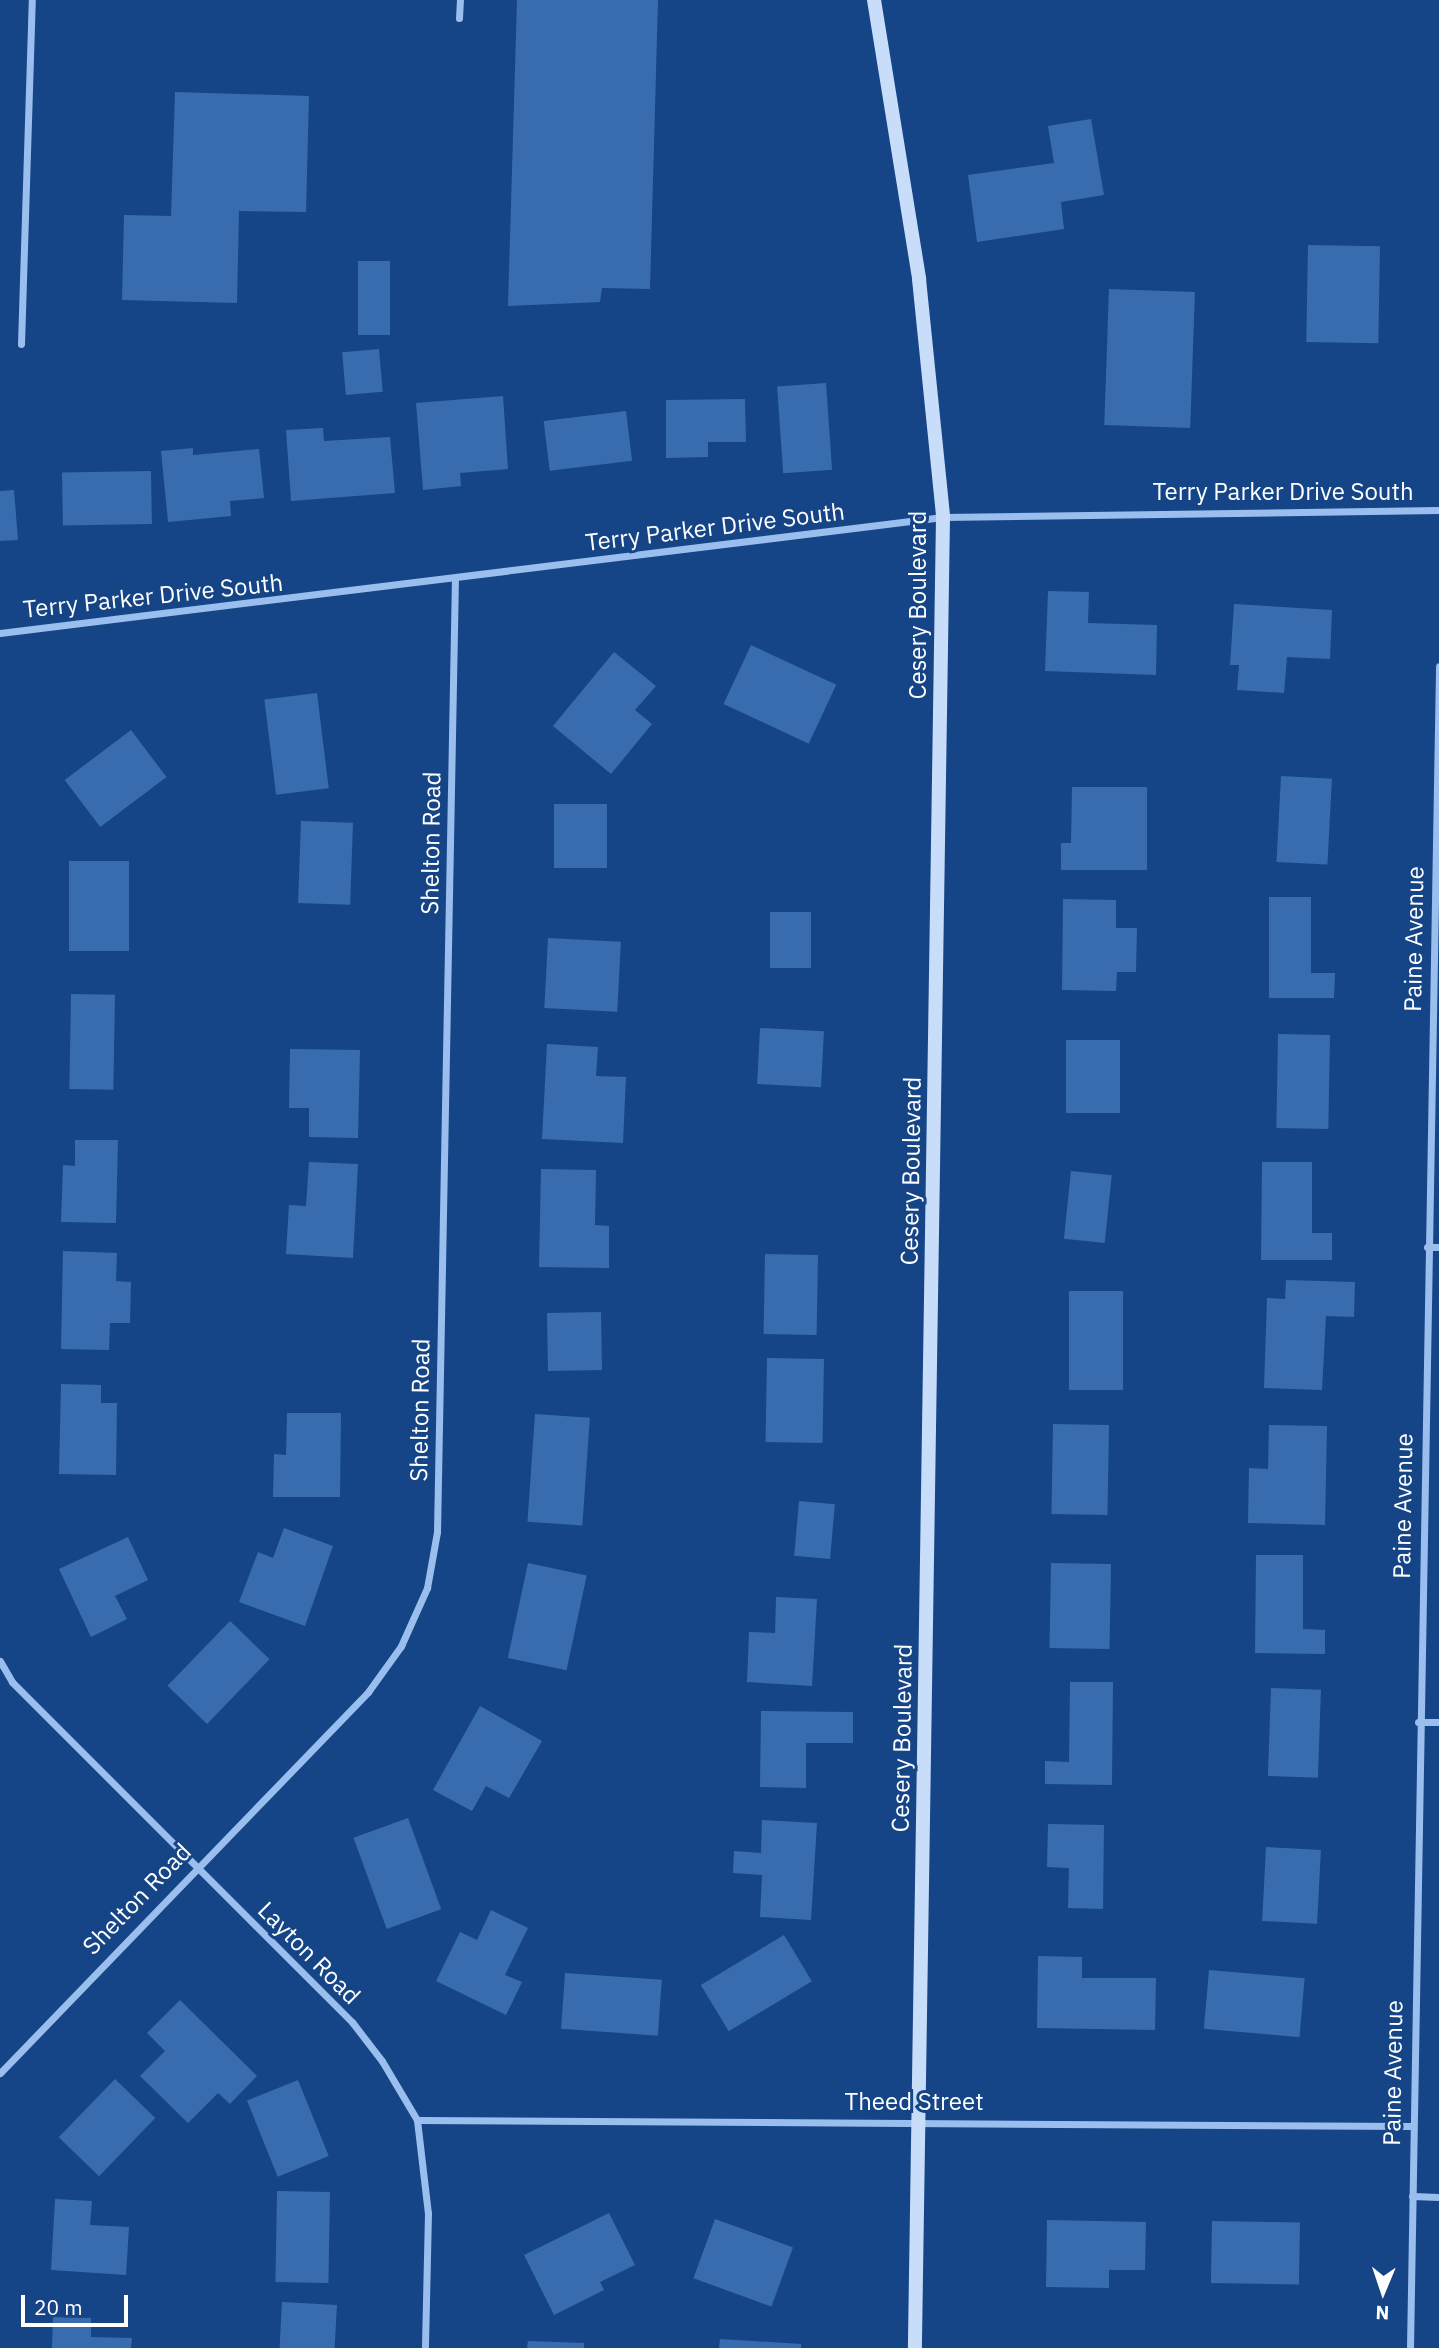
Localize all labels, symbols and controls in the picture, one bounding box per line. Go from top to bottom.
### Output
street label: Terry Parker Drive South [1152,478,1414,506]
street label: Terry Parker Drive South [584,497,846,557]
street label: Cesery Boulevard [904,511,932,699]
street label: Terry Parker Drive South [22,568,284,624]
street label: Shelton Road [415,771,447,915]
street label: Paine Avenue [1398,866,1430,1012]
street label: Cesery Boulevard [895,1076,927,1266]
street label: Shelton Road [404,1338,436,1482]
street label: Paine Avenue [1387,1433,1419,1579]
street label: Cesery Boulevard [886,1643,918,1833]
street label: Shelton Road [77,1837,197,1961]
street label: Layton Road [252,1896,366,2010]
street label: Paine Avenue [1377,2000,1409,2146]
street label: Theed Street [844,2088,984,2116]
north arrow [1348,2257,1418,2327]
scale bar [24,2282,131,2326]
text: 20 m [34,2293,83,2321]
text: N [1375,2301,1390,2325]

